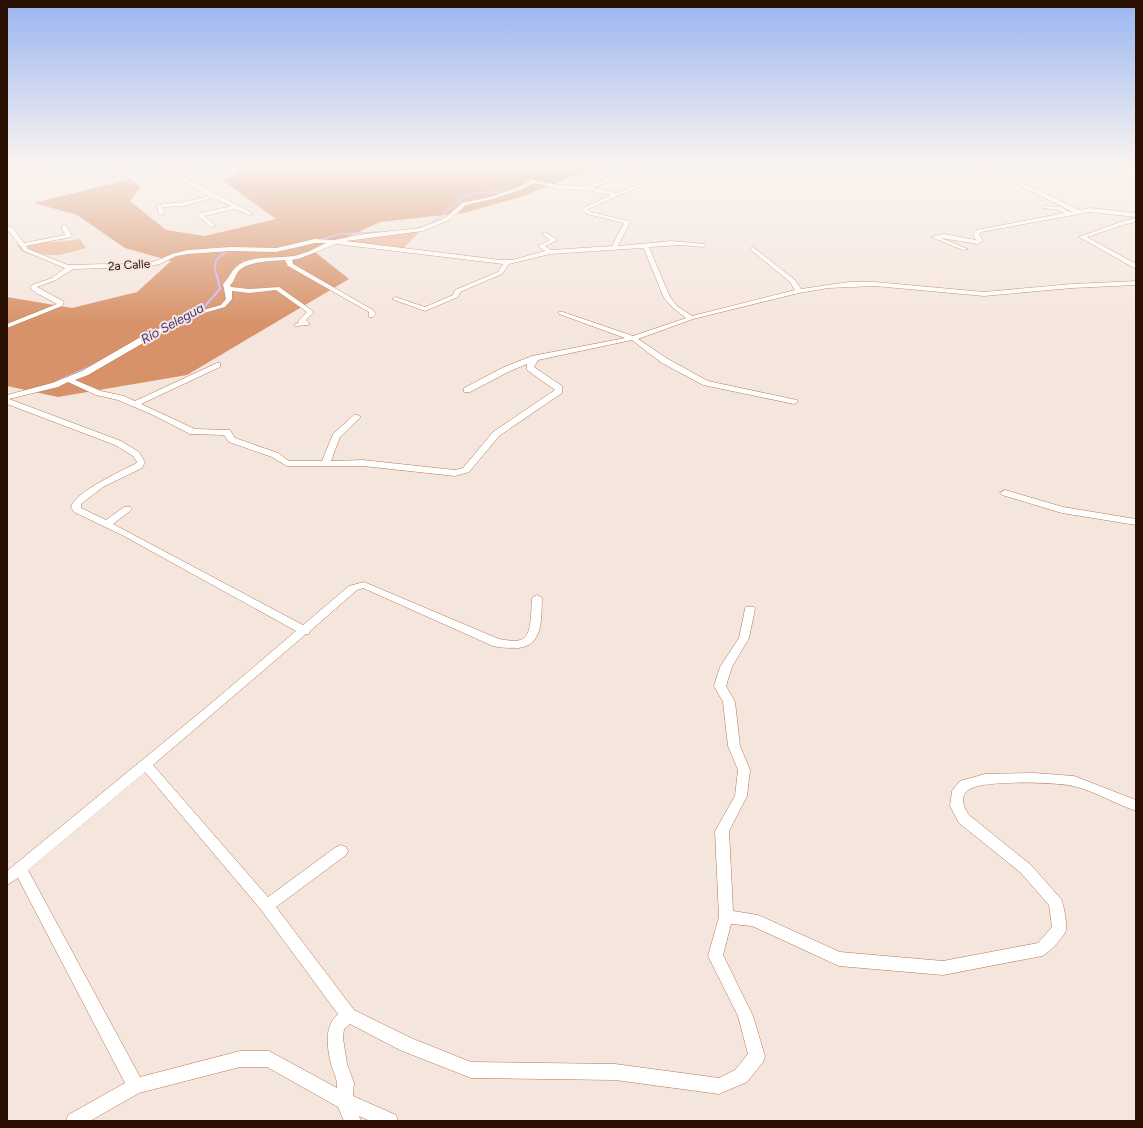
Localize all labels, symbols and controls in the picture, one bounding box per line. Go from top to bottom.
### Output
street label: 2a Calle [107,257,151,273]
water label: Río Selegua [138,300,207,347]

